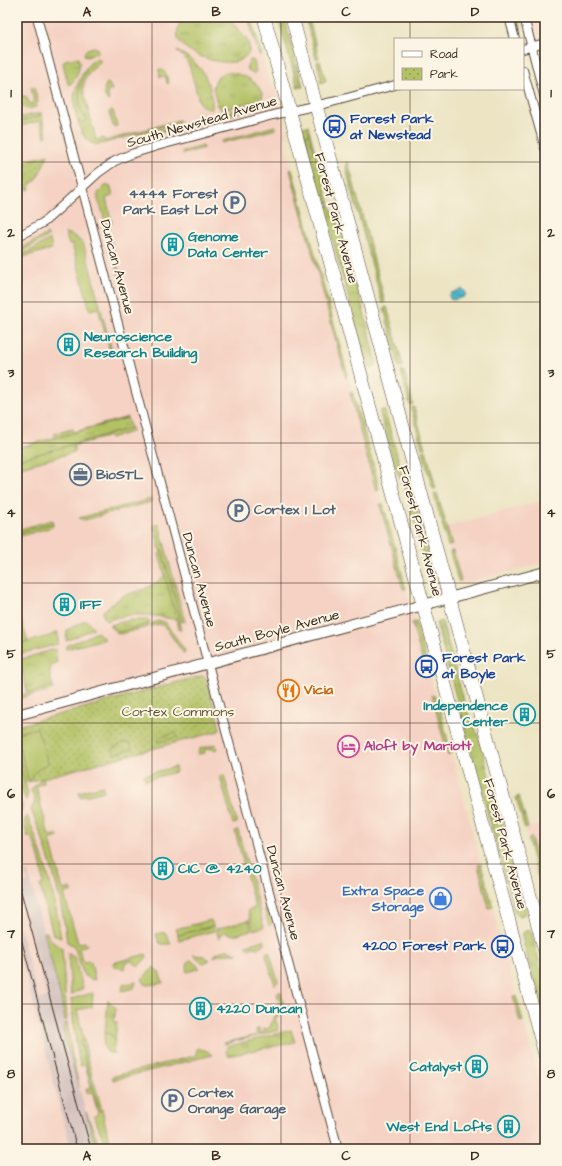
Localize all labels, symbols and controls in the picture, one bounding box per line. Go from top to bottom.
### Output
text: A [83,3,92,21]
text: B [211,3,221,21]
text: C [341,3,351,21]
text: D [471,3,480,21]
legend [394,38,524,90]
text: Road [430,46,458,63]
text: Park [430,66,458,83]
text: 1 [10,84,12,102]
text: 1 [550,84,552,102]
street label: South Newstead Avenue [124,91,280,153]
place label: Forest Park at Newstead [349,109,434,145]
bus stop icon: Forest Park at Newstead [322,114,348,140]
street label: Forest Park Avenue [309,150,363,286]
place label: 4444 Forest Park East Lot [123,184,218,220]
parking icon: 4444 Forest Park East Lot [221,189,247,215]
street label: Duncan Avenue [95,217,139,317]
text: 2 [6,224,15,242]
text: 2 [546,224,555,242]
place label: Genome Data Center [188,227,268,263]
building icon: Genome Data Center [160,232,186,258]
place label: Neuroscience Research Building [84,327,198,364]
building icon: Neuroscience Research Building [56,332,82,358]
text: 3 [7,364,15,382]
text: 3 [547,364,555,382]
office icon: BioSTL [67,462,93,488]
street label: Forest Park Avenue [393,463,447,599]
place label: BioSTL [96,465,144,485]
parking icon: Cortex 1 Lot [225,497,251,523]
place label: Cortex 1 Lot [254,500,336,520]
text: 4 [7,504,16,522]
text: 4 [547,504,556,522]
street label: Duncan Avenue [177,530,221,630]
building icon: IFF [51,592,77,618]
place label: IFF [80,595,102,615]
street label: South Boyle Avenue [212,605,342,657]
text: 5 [6,645,16,663]
text: 5 [546,645,556,663]
place label: Forest Park at Boyle [441,648,526,684]
bus stop icon: Forest Park at Boyle [414,653,440,679]
restaurant icon: Vicia [275,677,301,703]
place label: Vicia [303,680,334,700]
place label: Independence Center [424,696,508,732]
building icon: Independence Center [511,701,537,727]
park label: Cortex Commons [122,702,234,722]
hotel icon: Aloft by Mariott [336,733,362,759]
place label: Aloft by Mariott [364,736,472,756]
street label: Forest Park Avenue [478,776,532,912]
text: 6 [7,785,16,803]
text: 6 [547,785,556,803]
street label: Duncan Avenue [261,843,305,943]
building icon: CIC @ 4240 [150,856,176,882]
place label: CIC @ 4240 [178,859,262,879]
place label: Extra Space Storage [343,881,424,918]
shop icon: Extra Space Storage [427,886,453,912]
text: 7 [6,925,16,943]
text: 7 [546,925,556,943]
bus stop icon: 4200 Forest Park [489,933,515,959]
place label: 4200 Forest Park [362,936,486,956]
building icon: 4220 Duncan [188,996,214,1022]
place label: 4220 Duncan [216,999,302,1019]
building icon: Catalyst [464,1054,490,1080]
place label: Catalyst [410,1057,462,1077]
text: 8 [7,1065,16,1083]
text: 8 [547,1065,556,1083]
place label: Cortex Orange Garage [188,1083,287,1120]
parking icon: Cortex Orange Garage [160,1088,186,1114]
building icon: West End Lofts [495,1114,521,1140]
place label: West End Lofts [385,1117,492,1137]
text: A [83,1147,92,1165]
text: B [211,1147,221,1165]
text: C [341,1147,351,1165]
text: D [471,1147,480,1165]

